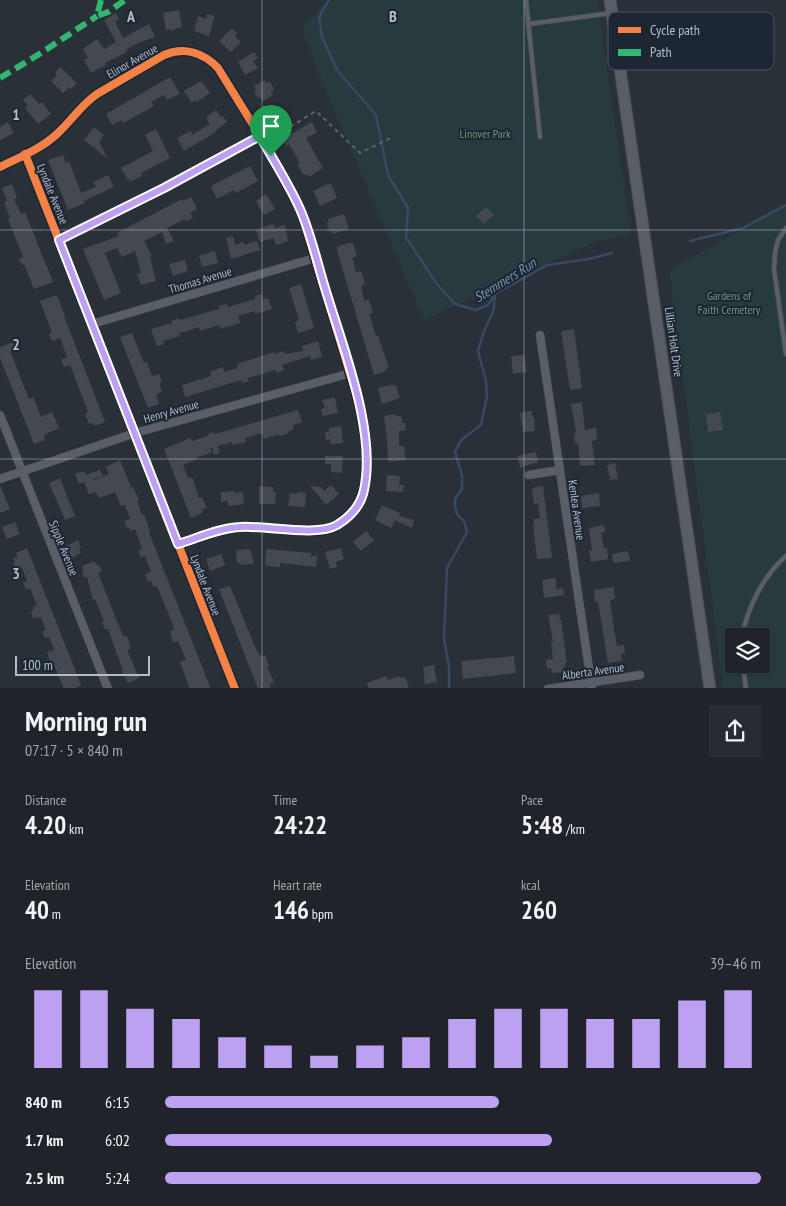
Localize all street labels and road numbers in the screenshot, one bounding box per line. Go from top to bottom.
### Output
street label: Elinor Avenue [104,40,160,82]
street label: Lyndale Avenue [34,161,72,227]
street label: Thomas Avenue [167,263,233,297]
street label: Lillian Holt Drive [662,306,686,378]
street label: Henry Avenue [142,396,200,426]
street label: Kenlea Avenue [565,479,589,541]
street label: Sipple Avenue [46,518,82,578]
street label: Lyndale Avenue [188,552,225,618]
street label: Alberta Avenue [561,659,625,683]

